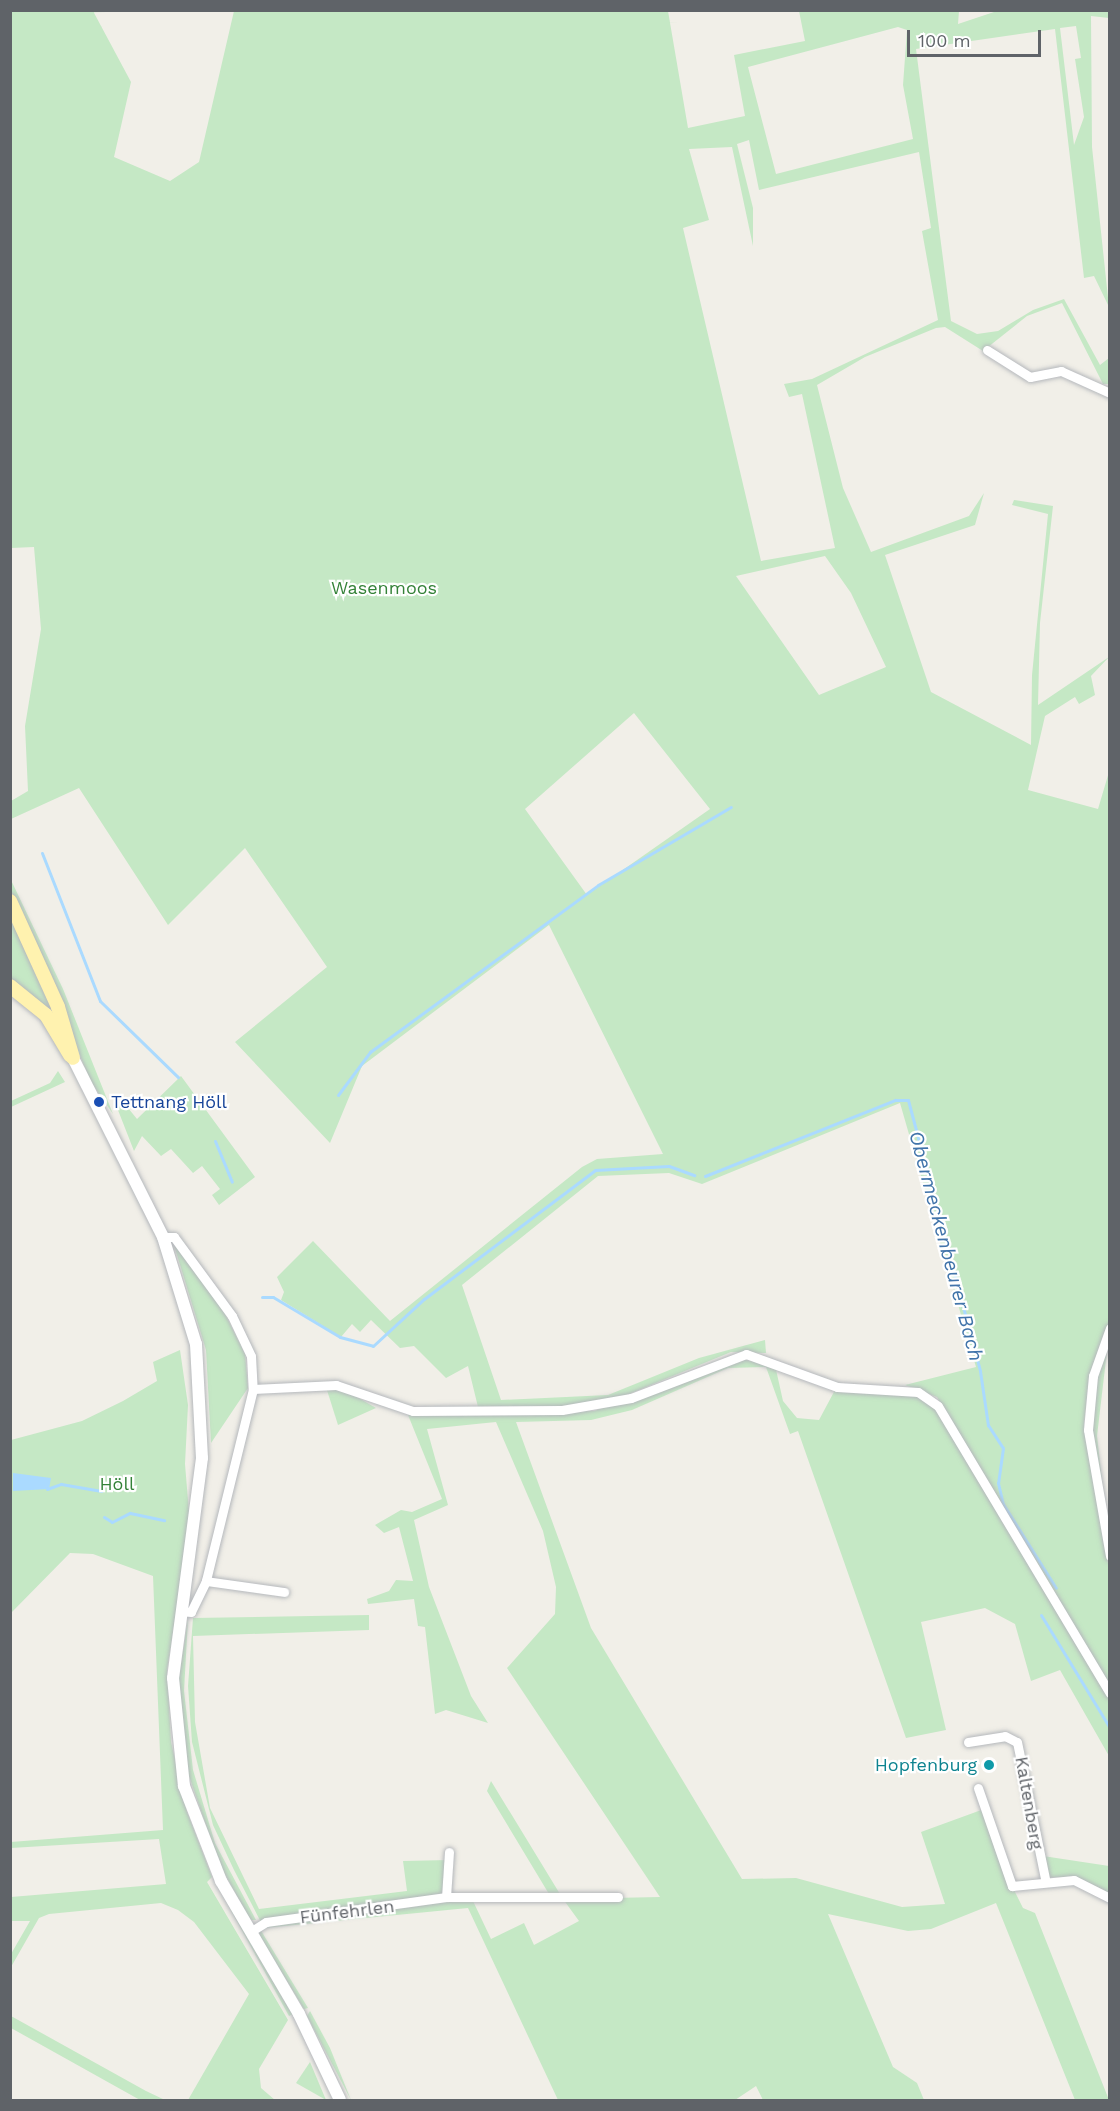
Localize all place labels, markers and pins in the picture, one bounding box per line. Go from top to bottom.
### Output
place label: Tettnang Höll [111,1091,227,1113]
marker: Tettnang Höll [92,1095,106,1109]
place label: Hopfenburg [875,1754,977,1776]
marker: Hopfenburg [982,1758,996,1772]

